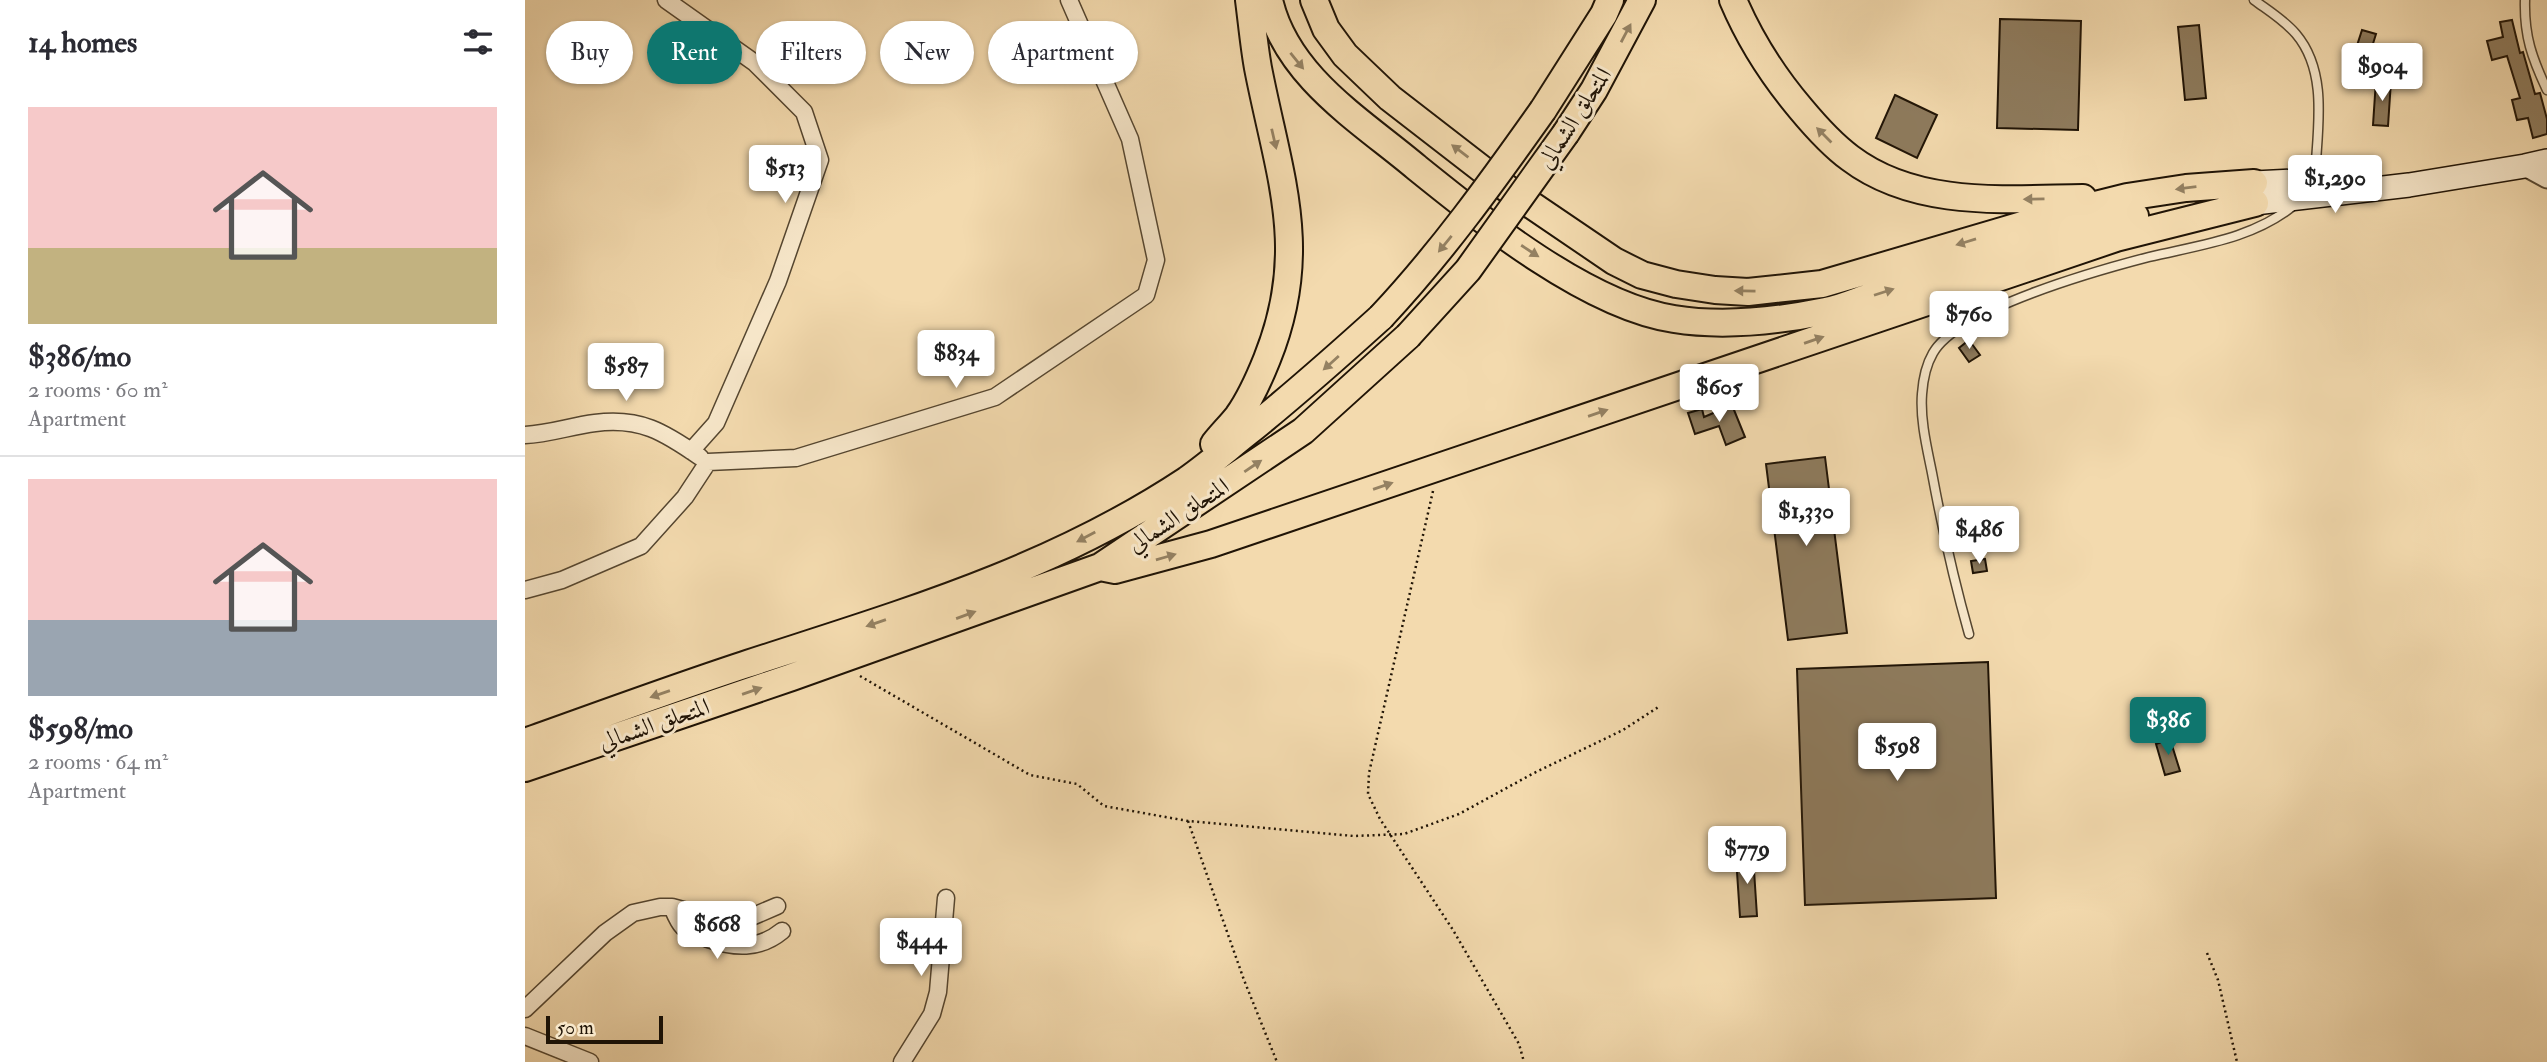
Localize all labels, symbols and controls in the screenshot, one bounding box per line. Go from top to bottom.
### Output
chip: Buy [546,21,633,84]
chip: Rent [647,21,742,84]
chip: Filters [756,21,866,84]
chip: New [880,21,974,84]
chip: Apartment [988,21,1138,84]
icon: filters [459,23,497,61]
one-way arrow [1620,23,1631,43]
text: 14 homes [28,24,137,61]
pin: $904 [2341,43,2423,103]
text: $904 [2358,51,2406,80]
one-way arrow [1290,52,1305,70]
street label: المتحلق الشمالي [1530,61,1621,177]
one-way arrow [1816,127,1833,143]
one-way arrow [1269,128,1280,150]
one-way arrow [1451,144,1469,158]
pin: $513 [744,146,826,205]
icon: home [200,152,326,278]
text: $513 [765,153,805,182]
pin: $1,290 [2278,156,2392,215]
text: $1,290 [2304,163,2366,192]
one-way arrow [2175,183,2197,194]
one-way arrow [2023,193,2045,205]
one-way arrow [1438,236,1453,253]
one-way arrow [1955,238,1976,248]
one-way arrow [1520,245,1539,258]
one-way arrow [1733,285,1755,297]
one-way arrow [1874,287,1895,297]
pin: $760 [1928,292,2010,351]
text: $760 [1946,299,1992,328]
pin: $834 [915,330,997,390]
one-way arrow [1803,334,1824,345]
text: $386/mo [28,338,131,375]
text: $834 [934,338,978,367]
pin: $587 [585,344,667,403]
text: $587 [604,351,648,380]
one-way arrow [1322,355,1340,371]
pin: $605 [1678,364,1760,424]
text: $605 [1696,372,1742,401]
text: 2 rooms · 60 m² [28,375,168,404]
text: Apartment [28,404,126,433]
one-way arrow [1588,407,1609,418]
one-way arrow [1244,459,1262,473]
street label: المتحلق الشمالي [1121,471,1237,562]
one-way arrow [1372,480,1393,491]
pin: $1,330 [1749,489,1863,548]
text: $1,330 [1778,496,1834,525]
pin: $486 [1938,506,2020,566]
text: $486 [1955,514,2003,543]
icon: home [200,524,326,650]
one-way arrow [1076,531,1096,543]
one-way arrow [1156,551,1177,561]
one-way arrow [956,609,977,620]
one-way arrow [865,618,886,629]
one-way arrow [741,685,762,695]
one-way arrow [649,689,670,700]
street label: المتحلق الشمالي [594,691,715,761]
pin: $386 [2127,698,2209,757]
text: $386 [2146,705,2190,734]
text: $598/mo [28,710,133,747]
pin: $598 [1856,724,1938,783]
text: $598 [1874,731,1920,760]
text: 2 rooms · 64 m² [28,747,168,776]
text: Apartment [28,776,126,805]
pin: $779 [1706,826,1788,886]
text: $779 [1724,834,1770,863]
pin: $668 [676,902,758,961]
text: $668 [694,909,741,938]
pin: $444 [880,918,962,978]
text: $444 [896,926,946,955]
scale bar [546,1013,663,1045]
text: 50 m [557,1016,594,1040]

